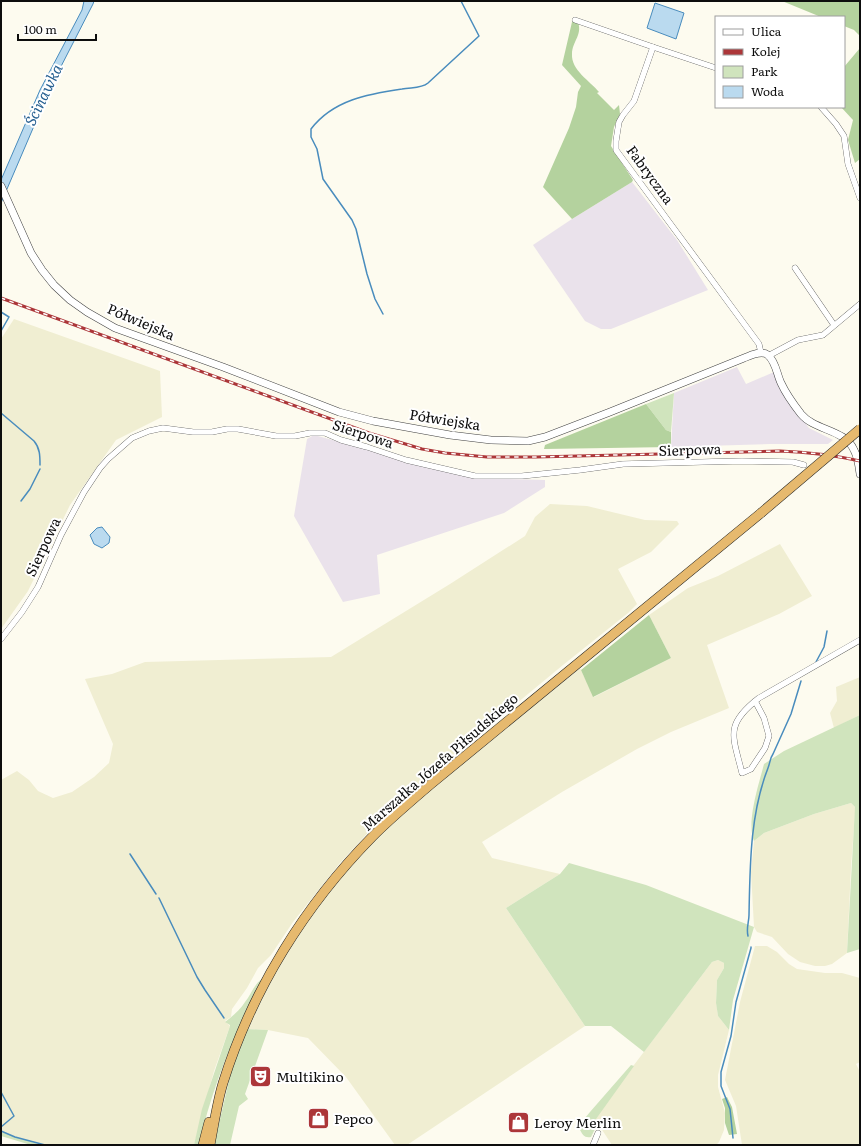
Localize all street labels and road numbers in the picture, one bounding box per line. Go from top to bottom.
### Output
street label: Fabryczna [623,141,679,208]
street label: Półwiejska [105,298,179,344]
street label: Półwiejska [408,404,483,435]
street label: Sierpowa [330,414,397,452]
street label: Sierpowa [658,438,722,460]
street label: Sierpowa [20,513,65,579]
street label: Marszałka Józefa Piłsudskiego [357,688,522,835]

